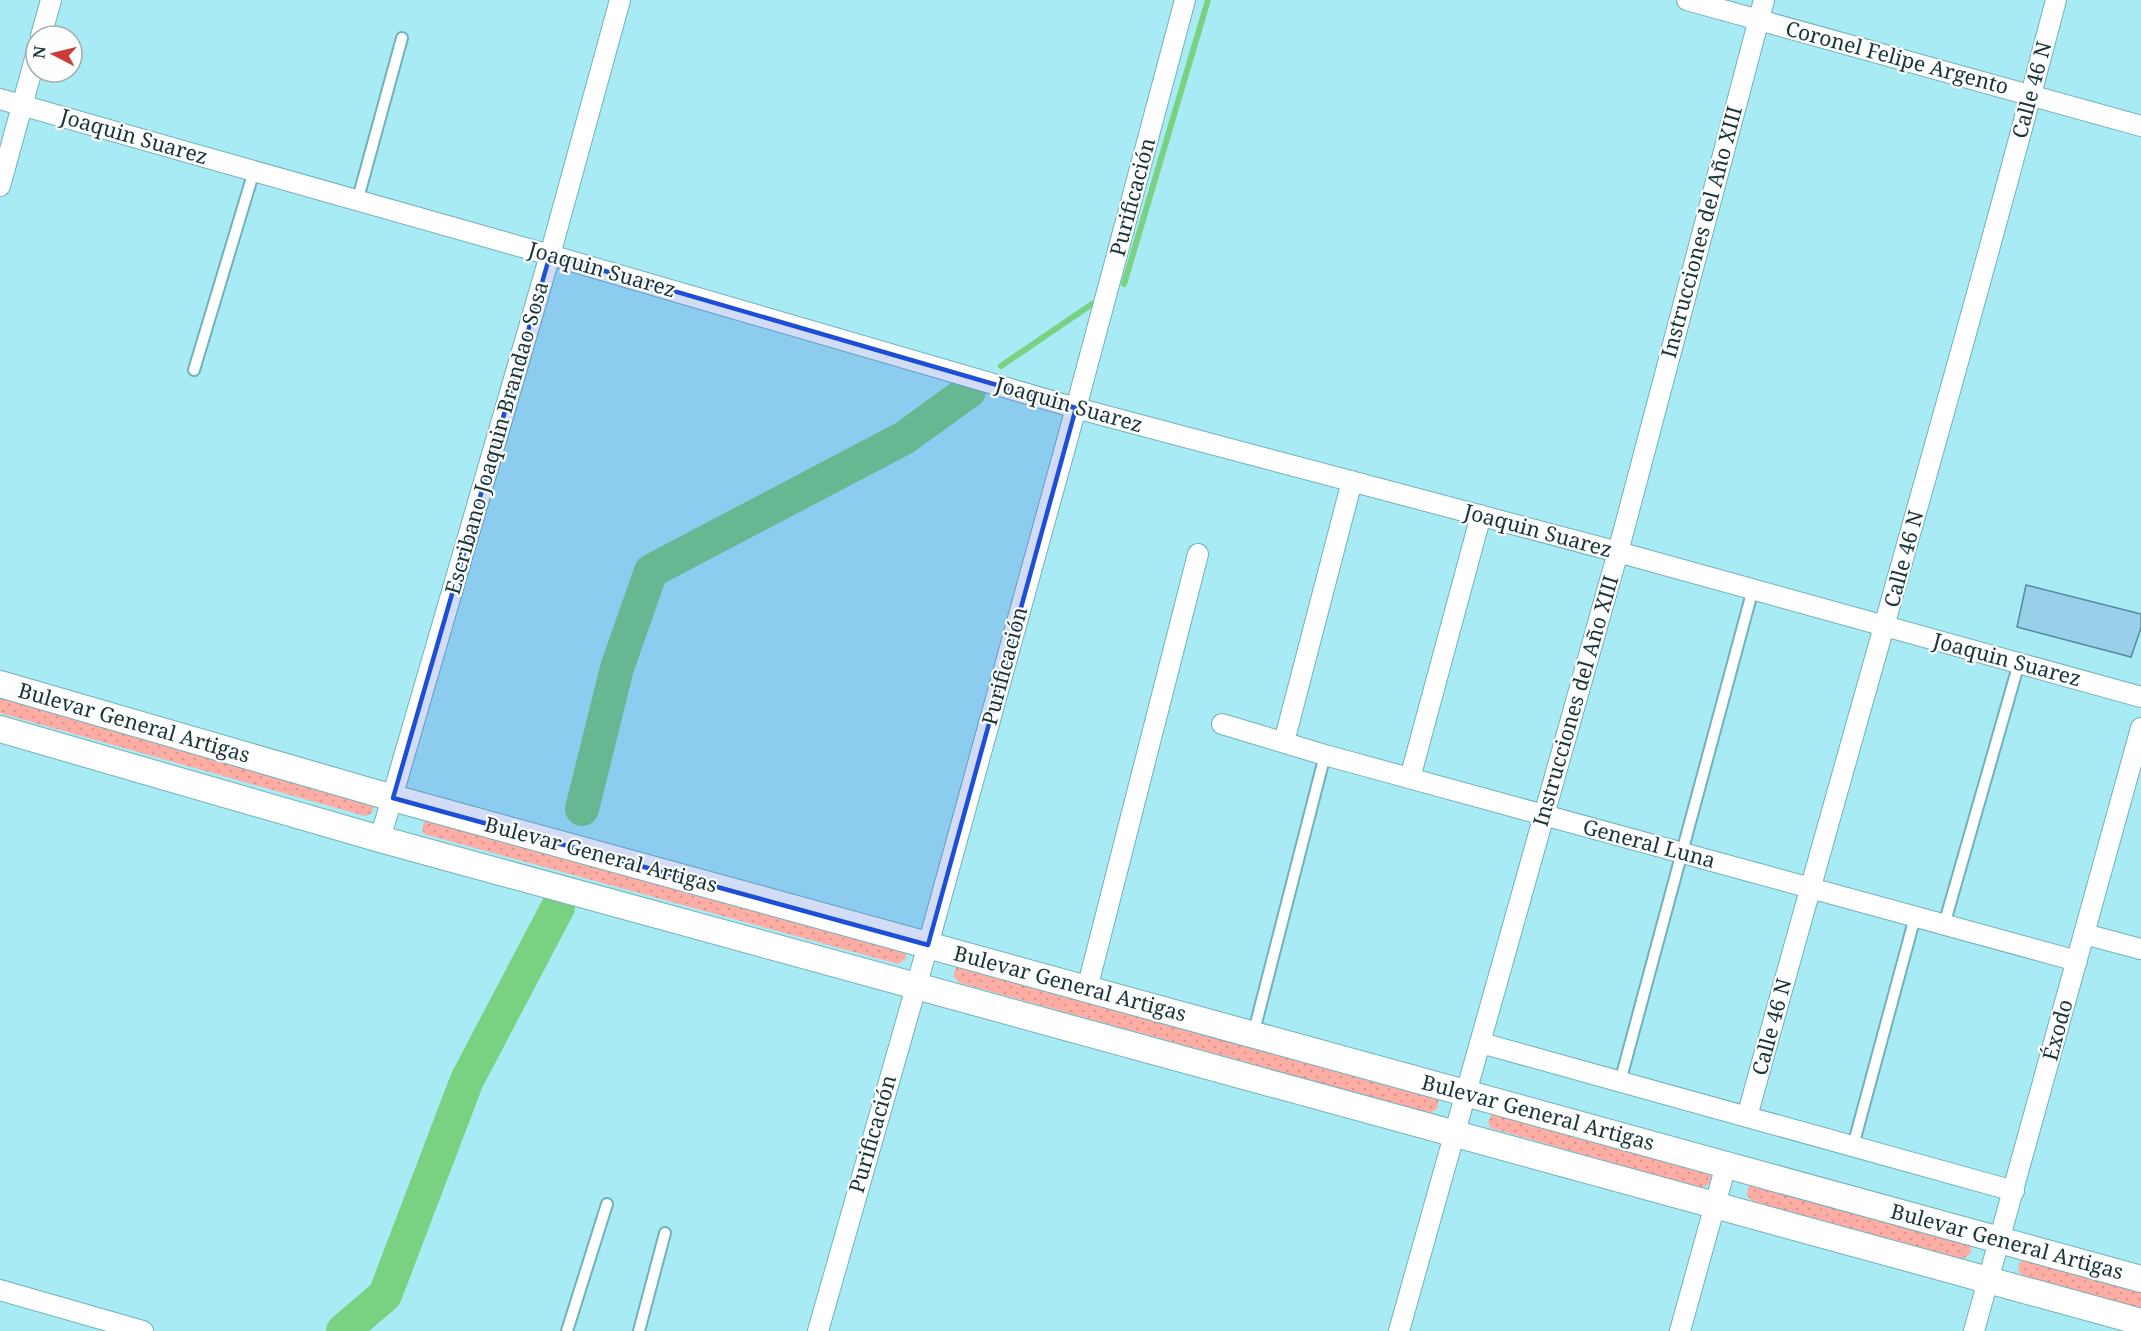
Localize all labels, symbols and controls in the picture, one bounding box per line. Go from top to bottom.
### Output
street label: Coronel Felipe Argento [1783,14,2012,100]
north arrow [24,24,84,84]
street label: Calle 46 N [2005,38,2057,141]
text: N [27,44,51,60]
street label: Joaquin Suarez [56,101,211,170]
street label: Instrucciones del Año XIII [1654,103,1748,361]
street label: Purificación [1103,134,1161,259]
street label: Joaquin Suarez [524,234,679,303]
street label: Escribano Joaquin Brandao Sosa [438,278,554,598]
street label: Joaquin Suarez [991,369,1146,438]
street label: Joaquin Suarez [1460,497,1615,563]
street label: Calle 46 N [1877,507,1929,610]
street label: Instrucciones del Año XIII [1526,572,1624,829]
street label: Purificación [975,603,1033,728]
street label: Joaquin Suarez [1929,626,2084,692]
street label: Bulevar General Artigas [15,676,253,769]
street label: Bulevar General Artigas [482,809,721,899]
street label: General Luna [1580,812,1719,874]
street label: Bulevar General Artigas [951,938,1190,1028]
street label: Calle 46 N [1745,975,1797,1078]
street label: Éxodo [2035,996,2079,1063]
street label: Bulevar General Artigas [1419,1067,1658,1157]
street label: Purificación [842,1072,902,1196]
street label: Bulevar General Artigas [1888,1196,2127,1286]

